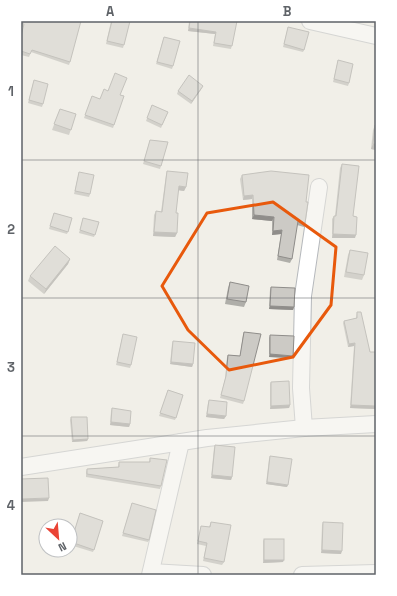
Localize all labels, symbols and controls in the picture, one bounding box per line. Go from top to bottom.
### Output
text: A [106,3,115,20]
text: B [283,3,292,20]
text: 1 [8,83,14,100]
text: 2 [7,221,15,238]
text: 3 [7,359,15,376]
text: 4 [7,497,15,514]
north arrow [38,518,78,558]
text: N [56,539,69,555]

